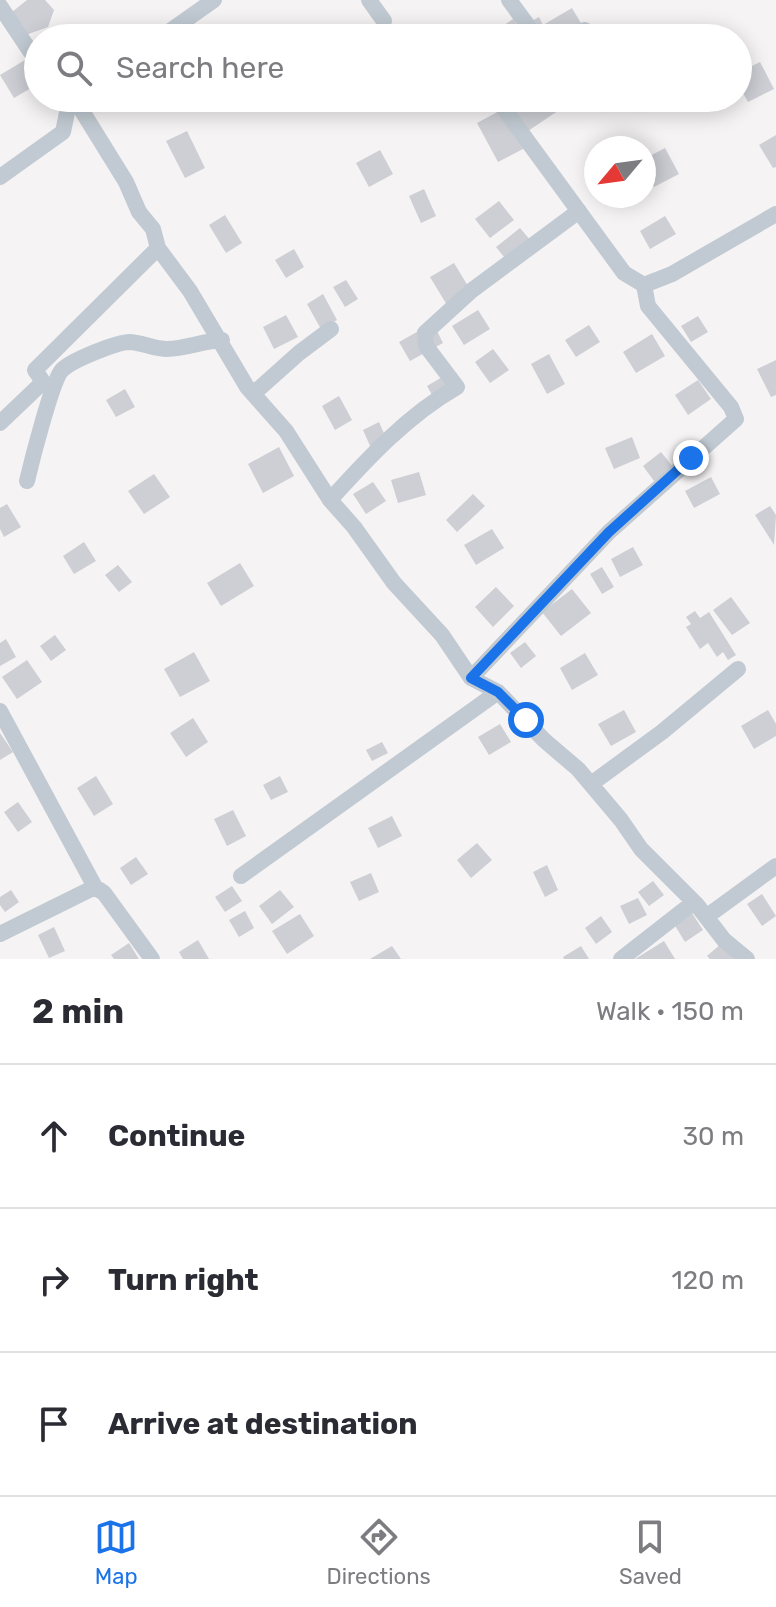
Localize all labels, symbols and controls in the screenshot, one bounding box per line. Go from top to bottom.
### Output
search box [24,24,752,112]
icon: search [52,46,96,90]
text: Search here [116,50,284,86]
north arrow [584,136,656,208]
route end [673,440,709,476]
route start [508,702,544,738]
text: 2 min [32,991,124,1032]
text: Walk · 150 m [596,996,744,1027]
icon: ahead [32,1114,76,1158]
text: Continue [108,1118,245,1154]
text: 30 m [682,1121,744,1152]
icon: right [32,1258,76,1302]
text: Turn right [108,1262,259,1298]
text: 120 m [672,1265,744,1296]
icon: arrive [32,1402,76,1446]
text: Arrive at destination [108,1406,418,1442]
tab: Map [94,1515,138,1590]
tab: Directions [326,1515,431,1590]
tab: Saved [619,1515,682,1590]

